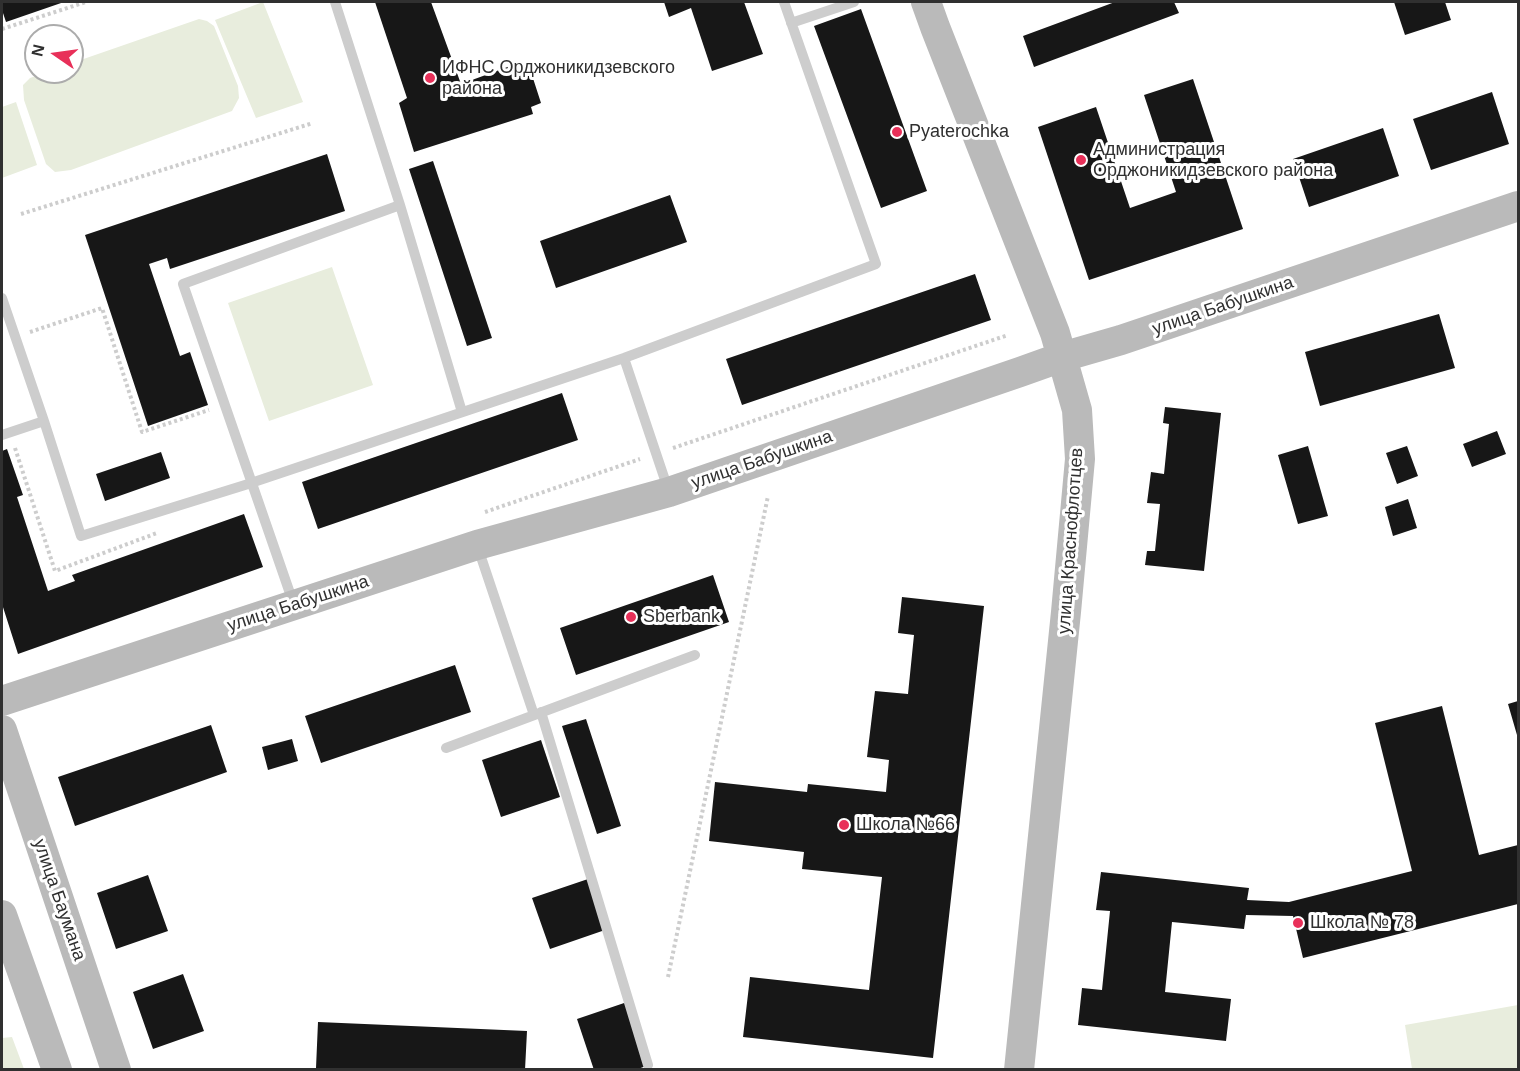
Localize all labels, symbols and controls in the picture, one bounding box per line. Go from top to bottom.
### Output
north arrow [24,24,84,84]
text: N [28,43,48,58]
place label: ИФНС Орджоникидзевского района [442,57,675,100]
marker: ИФНС Орджоникидзевского района [423,71,437,85]
place label: Pyaterochka [909,121,1009,143]
marker: Pyaterochka [890,125,904,139]
place label: Администрация Орджоникидзевского района [1093,139,1333,182]
marker: Администрация Орджоникидзевского района [1074,153,1088,167]
street label: улица Бабушкина [1150,272,1296,340]
street label: улица Бабушкина [689,426,835,494]
street label: улица Краснофлотцев [1054,447,1088,635]
street label: улица Бабушкина [225,571,371,637]
place label: Sberbank [643,606,720,628]
marker: Sberbank [624,610,638,624]
place label: Школа №66 [856,814,955,836]
marker: Школа №66 [837,818,851,832]
street label: улица Баумана [28,836,90,964]
place label: Школа № 78 [1310,912,1414,934]
marker: Школа № 78 [1291,916,1305,930]

